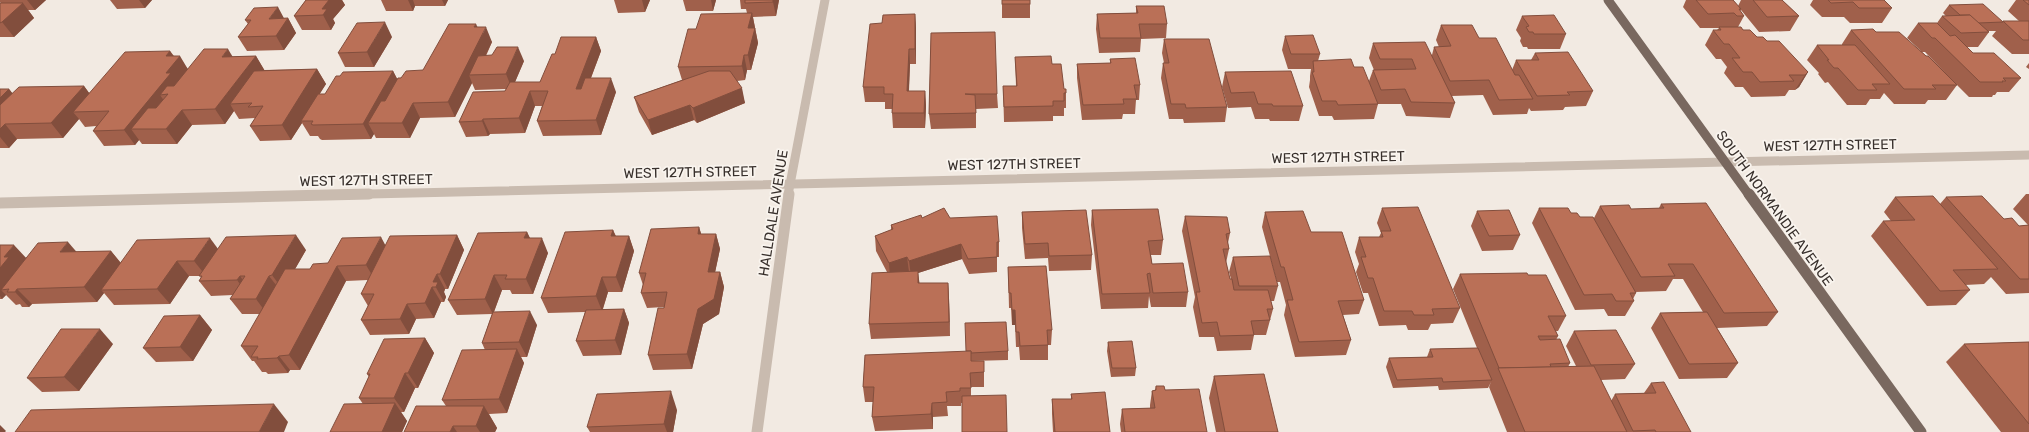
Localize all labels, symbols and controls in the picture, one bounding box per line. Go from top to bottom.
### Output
street label: SOUTH NORMANDIE AVENUE [1713,127,1837,289]
street label: WEST 127TH STREET [1763,136,1897,155]
street label: WEST 127TH STREET [1271,148,1405,167]
street label: HALLDALE AVENUE [755,149,792,278]
street label: WEST 127TH STREET [947,155,1081,174]
street label: WEST 127TH STREET [623,163,757,182]
street label: WEST 127TH STREET [299,171,433,190]

